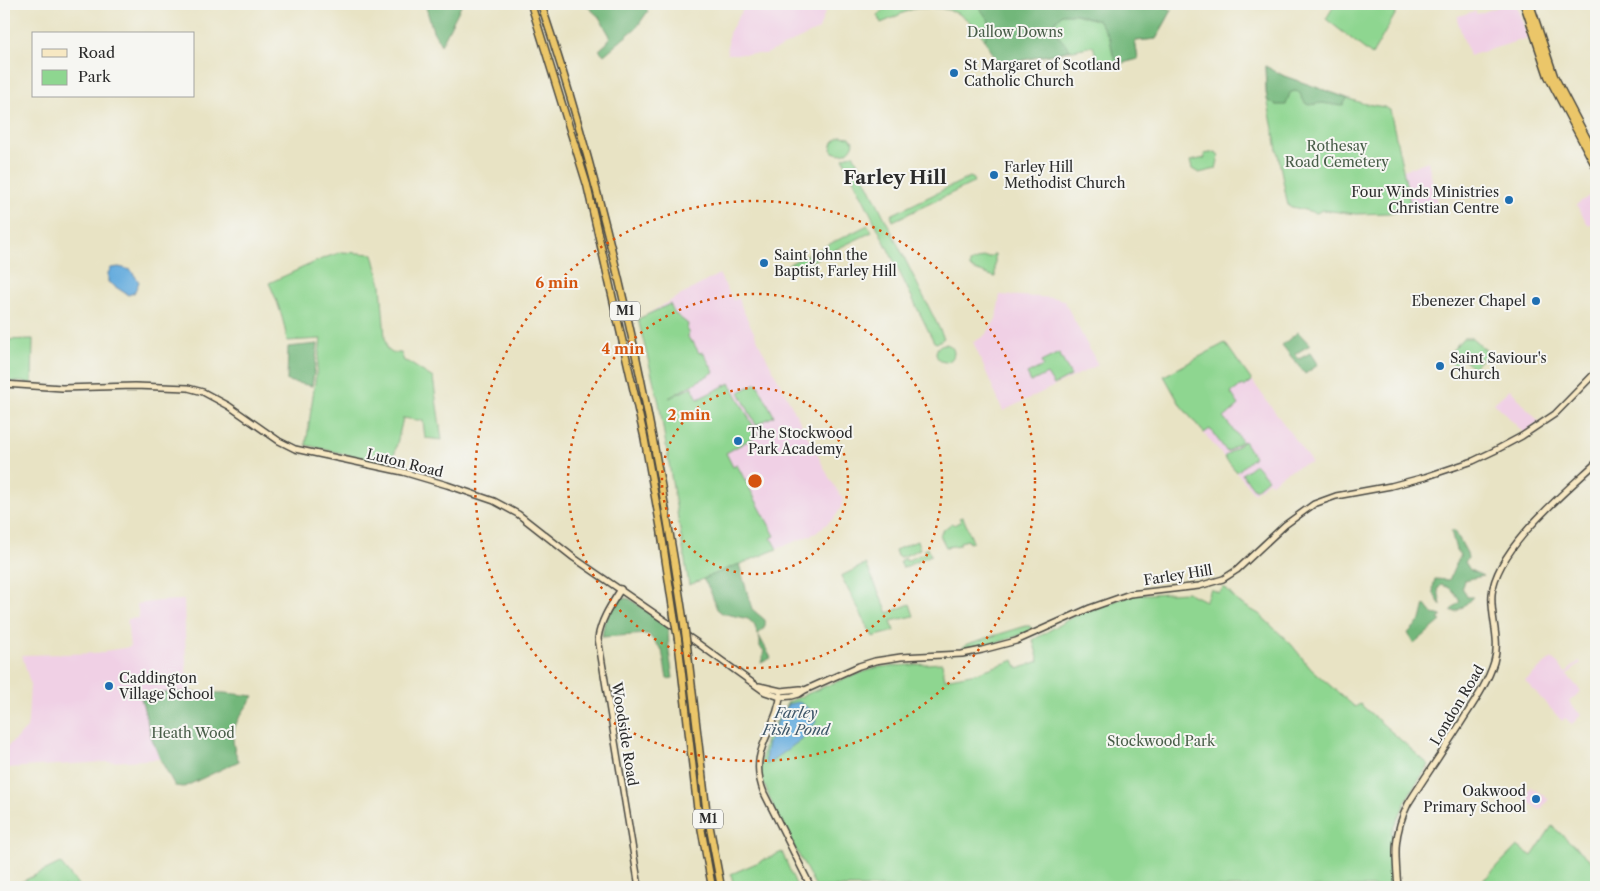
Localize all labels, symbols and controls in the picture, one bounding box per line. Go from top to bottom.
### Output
park label: Dallow Downs [967,23,1063,41]
legend [32,32,195,98]
text: Road [78,43,115,62]
place label: St Margaret of Scotland Catholic Church [964,56,1121,90]
text: Park [78,67,112,86]
marker: St Margaret of Scotland Catholic Church [948,67,960,79]
park label: Rothesay Road Cemetery [1285,137,1389,171]
place label: Farley Hill Methodist Church [1004,158,1126,192]
district label: Farley Hill [843,166,947,189]
marker: Farley Hill Methodist Church [988,169,1000,181]
place label: Four Winds Ministries Christian Centre [1351,183,1499,217]
marker: Four Winds Ministries Christian Centre [1503,194,1515,206]
place label: Saint John the Baptist, Farley Hill [774,246,897,280]
marker: Saint John the Baptist, Farley Hill [758,257,770,269]
text: 6 min [535,273,579,292]
place label: Ebenezer Chapel [1411,292,1526,310]
marker: Ebenezer Chapel [1530,295,1542,307]
road number: M1 [610,302,640,321]
text: 4 min [601,339,645,358]
place label: Saint Saviour's Church [1450,349,1547,383]
marker: Saint Saviour's Church [1434,360,1446,372]
text: 2 min [667,405,711,424]
place label: The Stockwood Park Academy [748,424,853,458]
marker: The Stockwood Park Academy [732,435,744,447]
street label: Luton Road [365,445,446,481]
centre of rings [746,472,764,490]
street label: Farley Hill [1142,561,1214,589]
street label: London Road [1426,661,1488,749]
place label: Caddington Village School [118,669,214,703]
marker: Caddington Village School [103,680,115,692]
street label: Woodside Road [608,680,642,788]
water label: Farley Fish Pond [761,703,832,739]
park label: Heath Wood [151,724,235,742]
park label: Stockwood Park [1107,732,1216,750]
place label: Oakwood Primary School [1423,782,1526,816]
marker: Oakwood Primary School [1530,793,1542,805]
road number: M1 [693,810,723,829]

